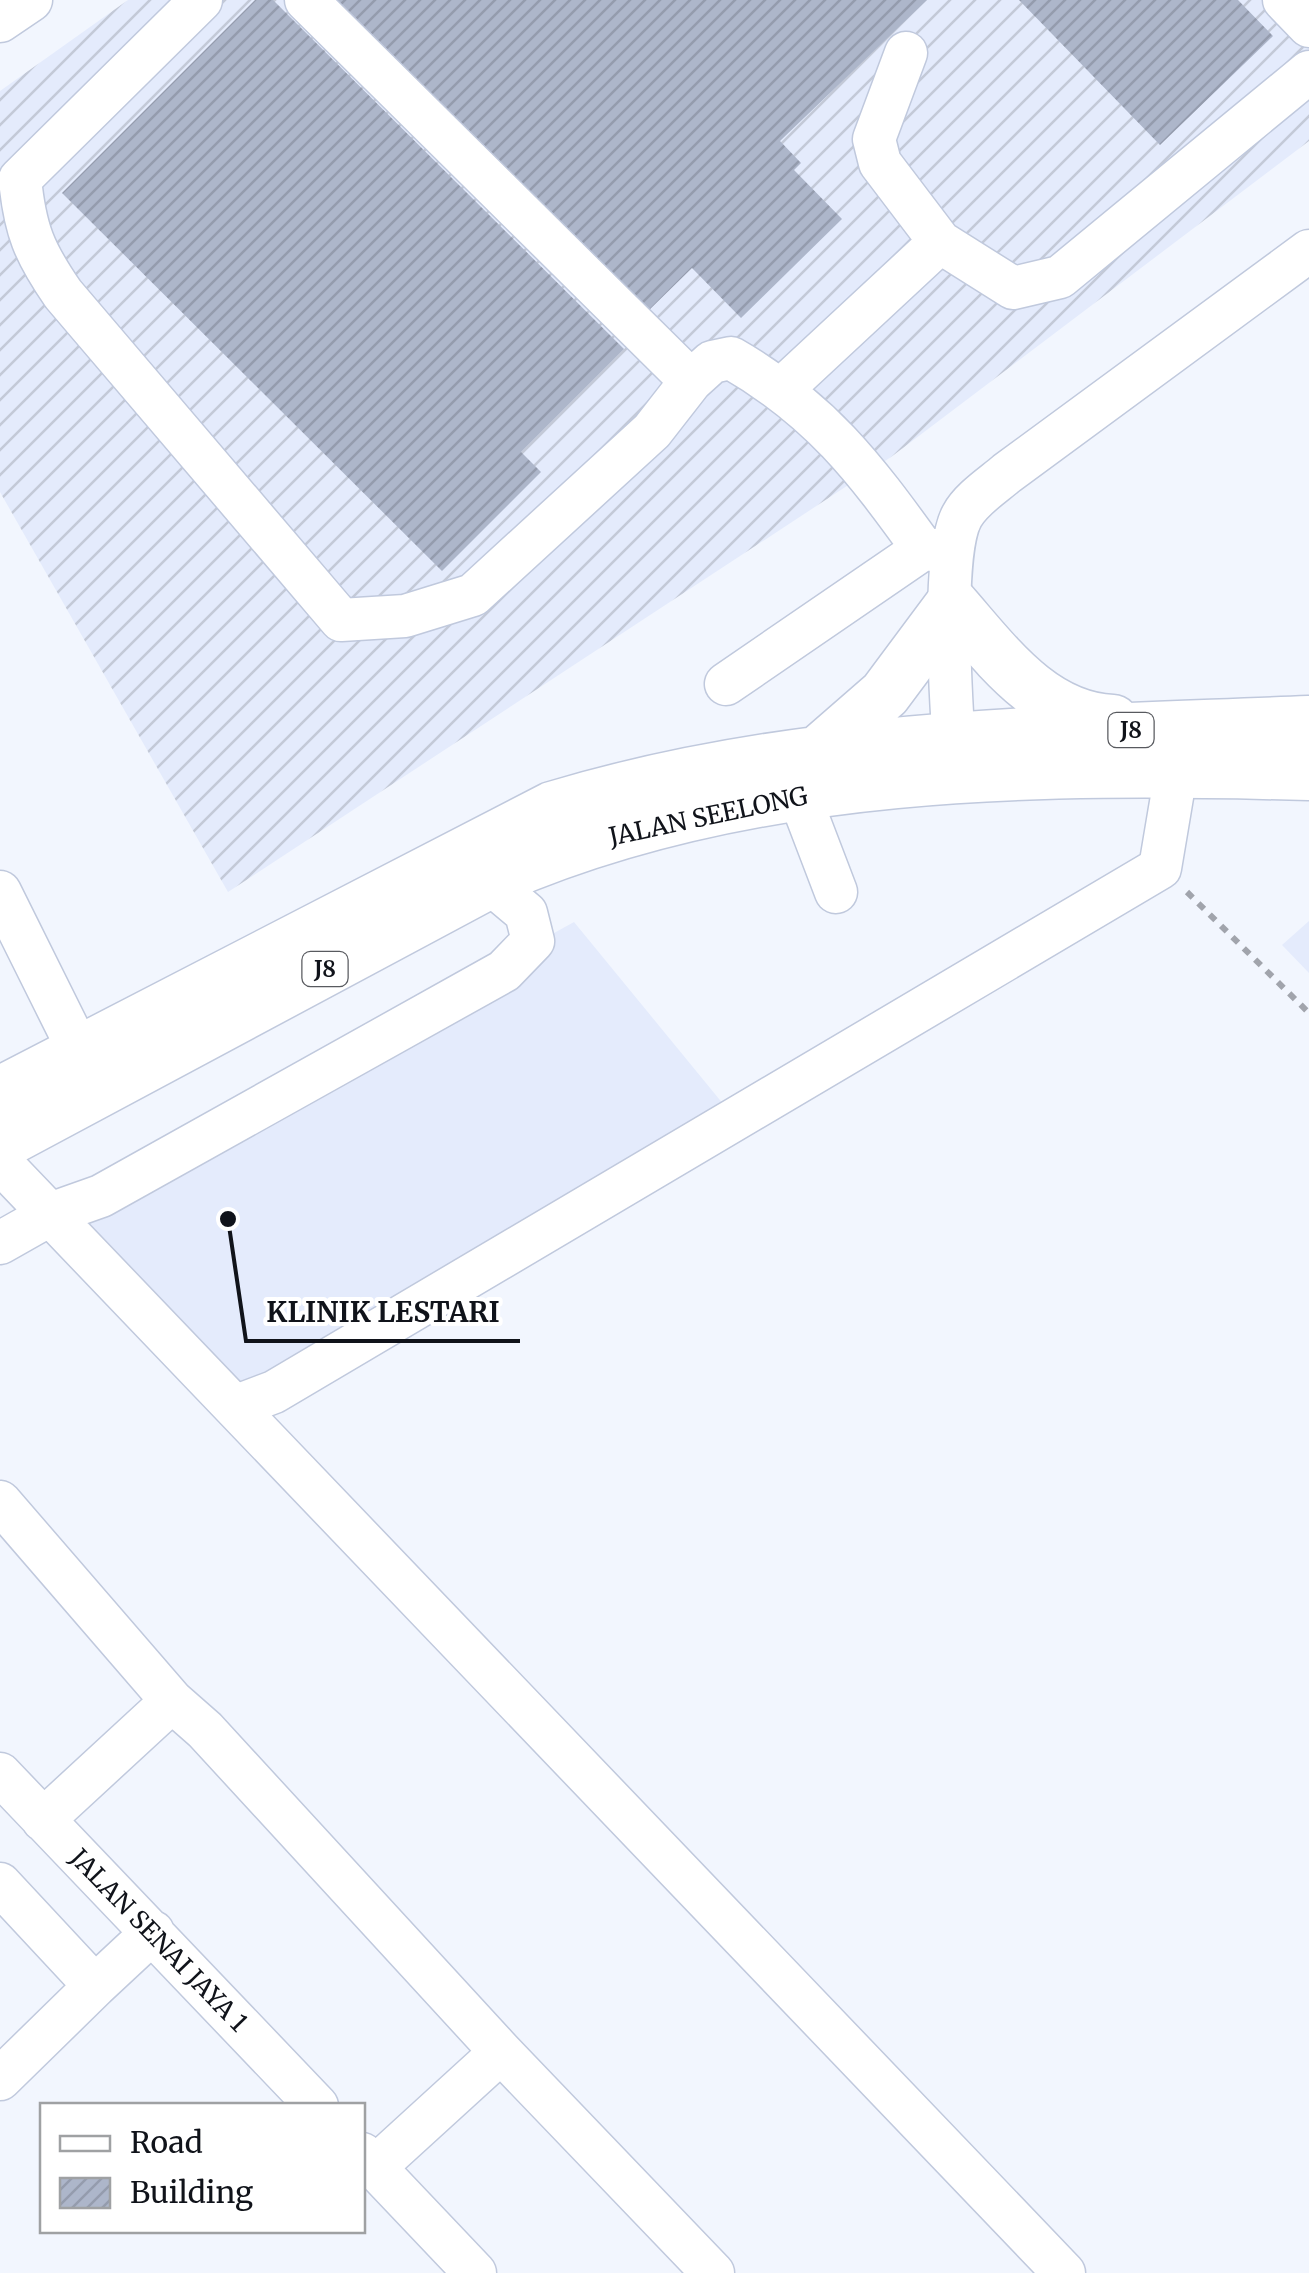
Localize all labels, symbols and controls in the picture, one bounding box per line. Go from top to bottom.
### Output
road number: J8 [1108,713,1154,747]
street label: JALAN SEELONG [605,779,810,853]
road number: J8 [302,952,348,986]
callout: KLINIK LESTARI [246,1283,520,1341]
text: KLINIK LESTARI [266,1294,500,1330]
street label: JALAN SENAI JAYA 1 [63,1841,254,2038]
legend [40,2103,365,2233]
text: Road [130,2123,203,2161]
text: Building [130,2173,253,2211]

